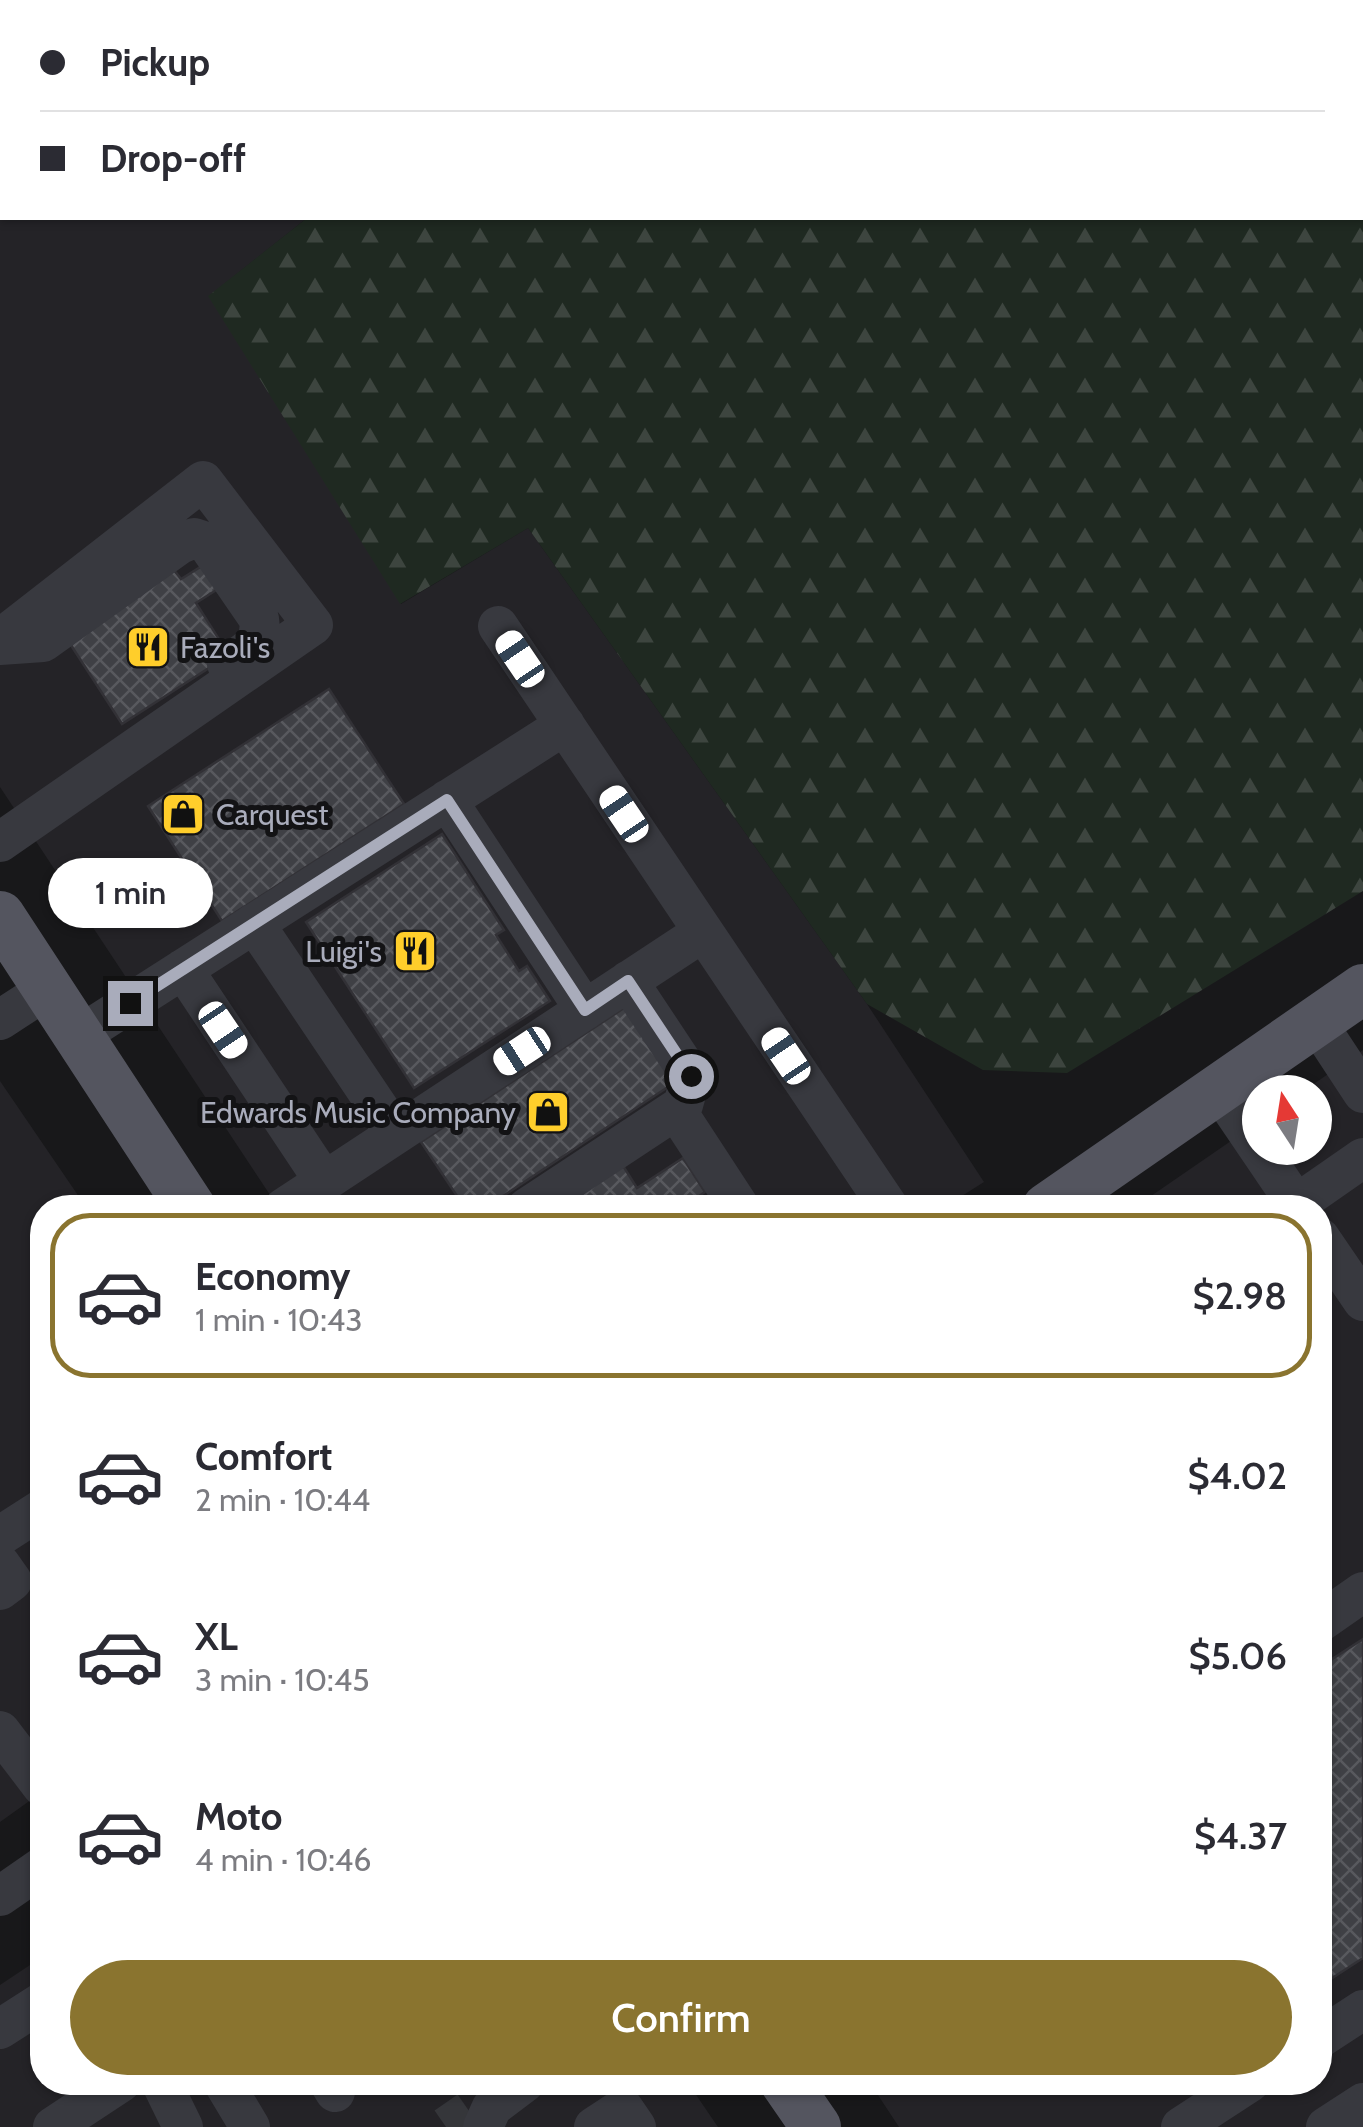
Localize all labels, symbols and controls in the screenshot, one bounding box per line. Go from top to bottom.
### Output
text: Pickup [100,39,210,86]
text: Drop-off [100,135,246,182]
restaurant icon: Fazoli's [125,624,171,670]
car [491,626,549,692]
place label: Fazoli's [180,629,270,666]
car [595,781,653,847]
shop icon: Carquest [160,791,206,837]
place label: Carquest [216,796,328,833]
callout: 1 min [48,858,212,928]
text: 1 min [95,873,166,912]
restaurant icon: Luigi's [392,928,438,974]
place label: Luigi's [305,933,382,970]
route end [108,981,153,1026]
car [194,997,252,1063]
car [489,1022,555,1080]
car [757,1023,815,1089]
route start [669,1054,714,1099]
north arrow [1242,1075,1332,1165]
map controls [1242,1075,1332,1165]
shop icon: Edwards Music Company [525,1089,571,1135]
place label: Edwards Music Company [200,1094,516,1131]
icon: car [75,1251,165,1341]
text: Economy [195,1253,350,1300]
text: $2.98 [1193,1272,1287,1319]
text: 1 min · 10:43 [195,1300,363,1339]
icon: car [75,1431,165,1521]
text: Comfort [195,1433,332,1480]
text: $4.02 [1188,1452,1287,1499]
text: 2 min · 10:44 [195,1480,370,1519]
icon: car [75,1611,165,1701]
text: XL [195,1613,238,1660]
text: $5.06 [1189,1632,1287,1679]
text: 3 min · 10:45 [195,1660,370,1699]
icon: car [75,1791,165,1881]
text: Moto [195,1793,282,1840]
text: $4.37 [1194,1812,1287,1859]
text: 4 min · 10:46 [195,1840,372,1879]
button: Confirm [70,1960,1292,2075]

